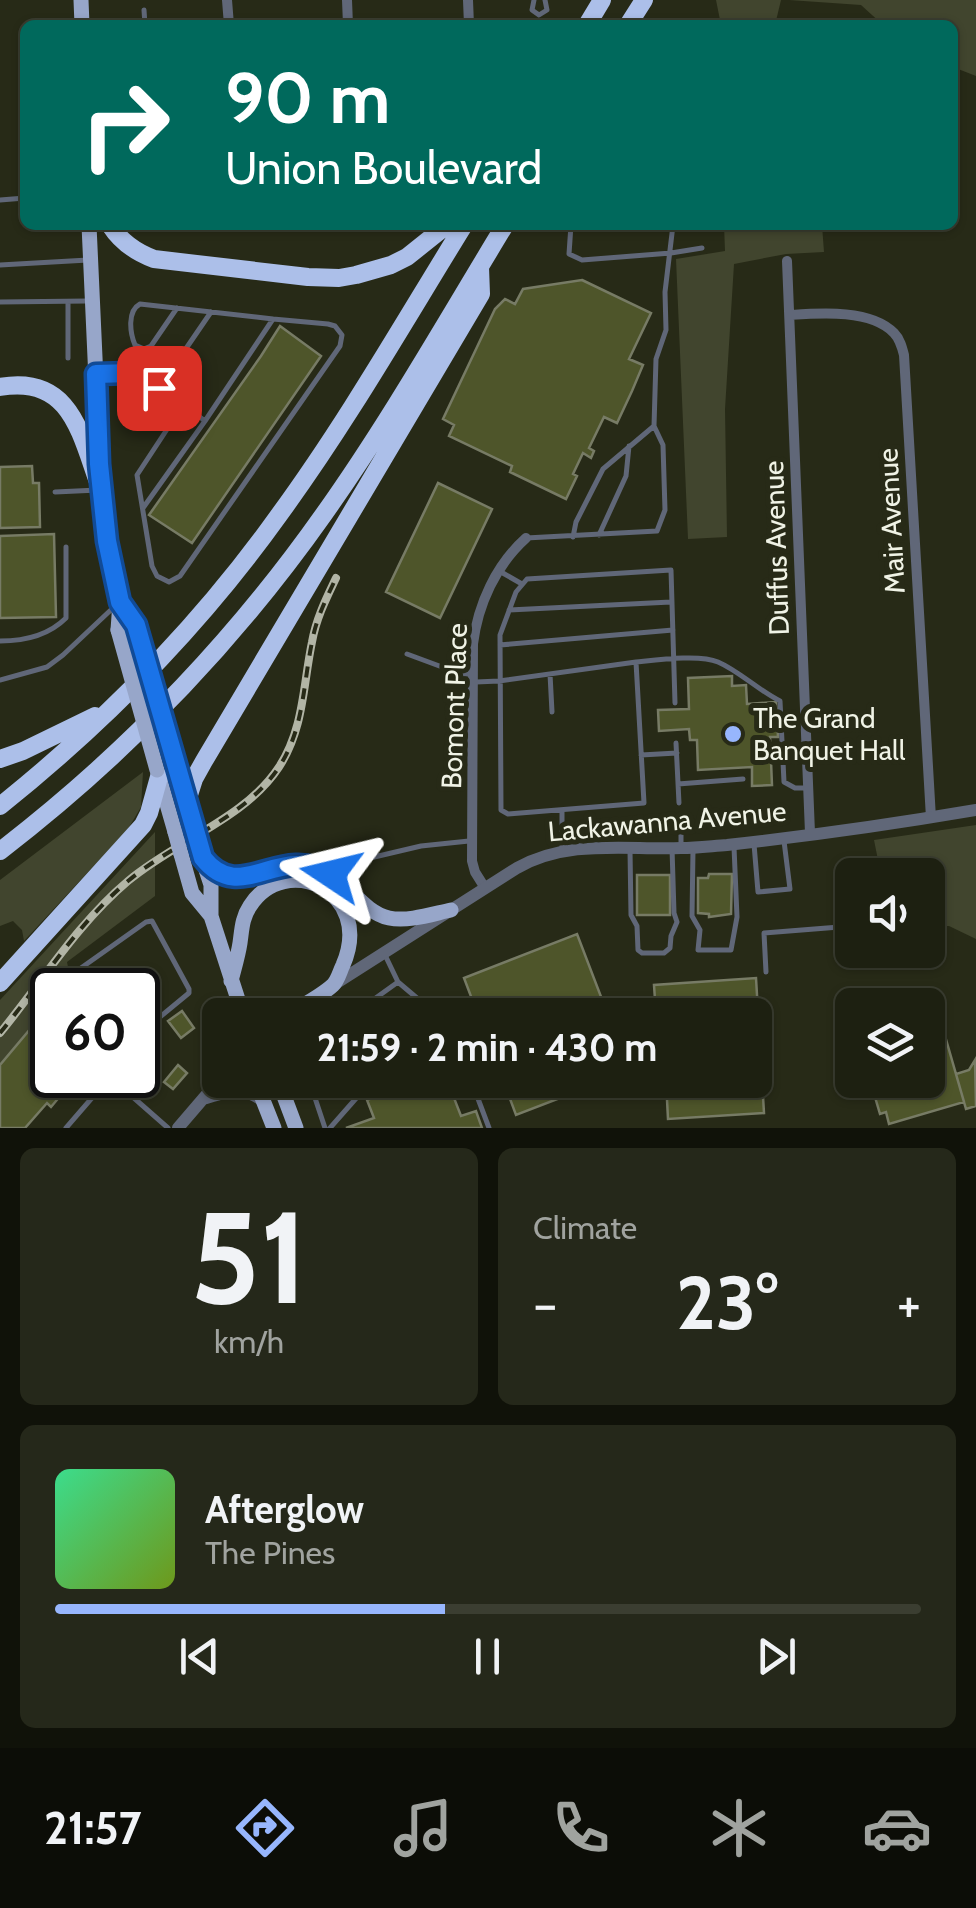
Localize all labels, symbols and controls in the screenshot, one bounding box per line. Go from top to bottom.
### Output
text: 90 m [225,55,390,141]
icon: right [60,60,190,190]
text: Union Boulevard [225,141,542,195]
pin [117,346,202,431]
icon: arrive [132,361,187,416]
street label: Mair Avenue [870,447,912,595]
street label: Duffus Avenue [756,460,796,636]
street label: Bomont Place [434,622,474,790]
place label: The Grand Banquet Hall [753,701,906,767]
marker: The Grand Banquet Hall [722,723,744,745]
street label: Lackawanna Avenue [546,794,788,848]
position arrow [279,822,383,926]
map controls [835,858,945,1098]
button: sound [835,858,945,968]
speed limit sign: 60 [30,968,160,1098]
button: layers [835,988,945,1098]
text: 21:59 · 2 min · 430 m [317,1024,657,1071]
text: 51 [190,1178,308,1336]
text: Climate [533,1208,637,1247]
text: 23° [676,1257,778,1348]
text: − [533,1270,557,1337]
text: + [897,1270,921,1337]
text: km/h [214,1322,284,1361]
text: Afterglow [205,1486,364,1533]
text: The Pines [205,1533,335,1572]
icon: previous [172,1629,227,1684]
icon: pause [460,1629,515,1684]
icon: next [749,1629,804,1684]
icon: directions [230,1793,300,1863]
icon: music [388,1793,458,1863]
icon: phone [546,1793,616,1863]
icon: climate [704,1793,774,1863]
icon: car [862,1793,932,1863]
text: 21:57 [44,1801,142,1855]

